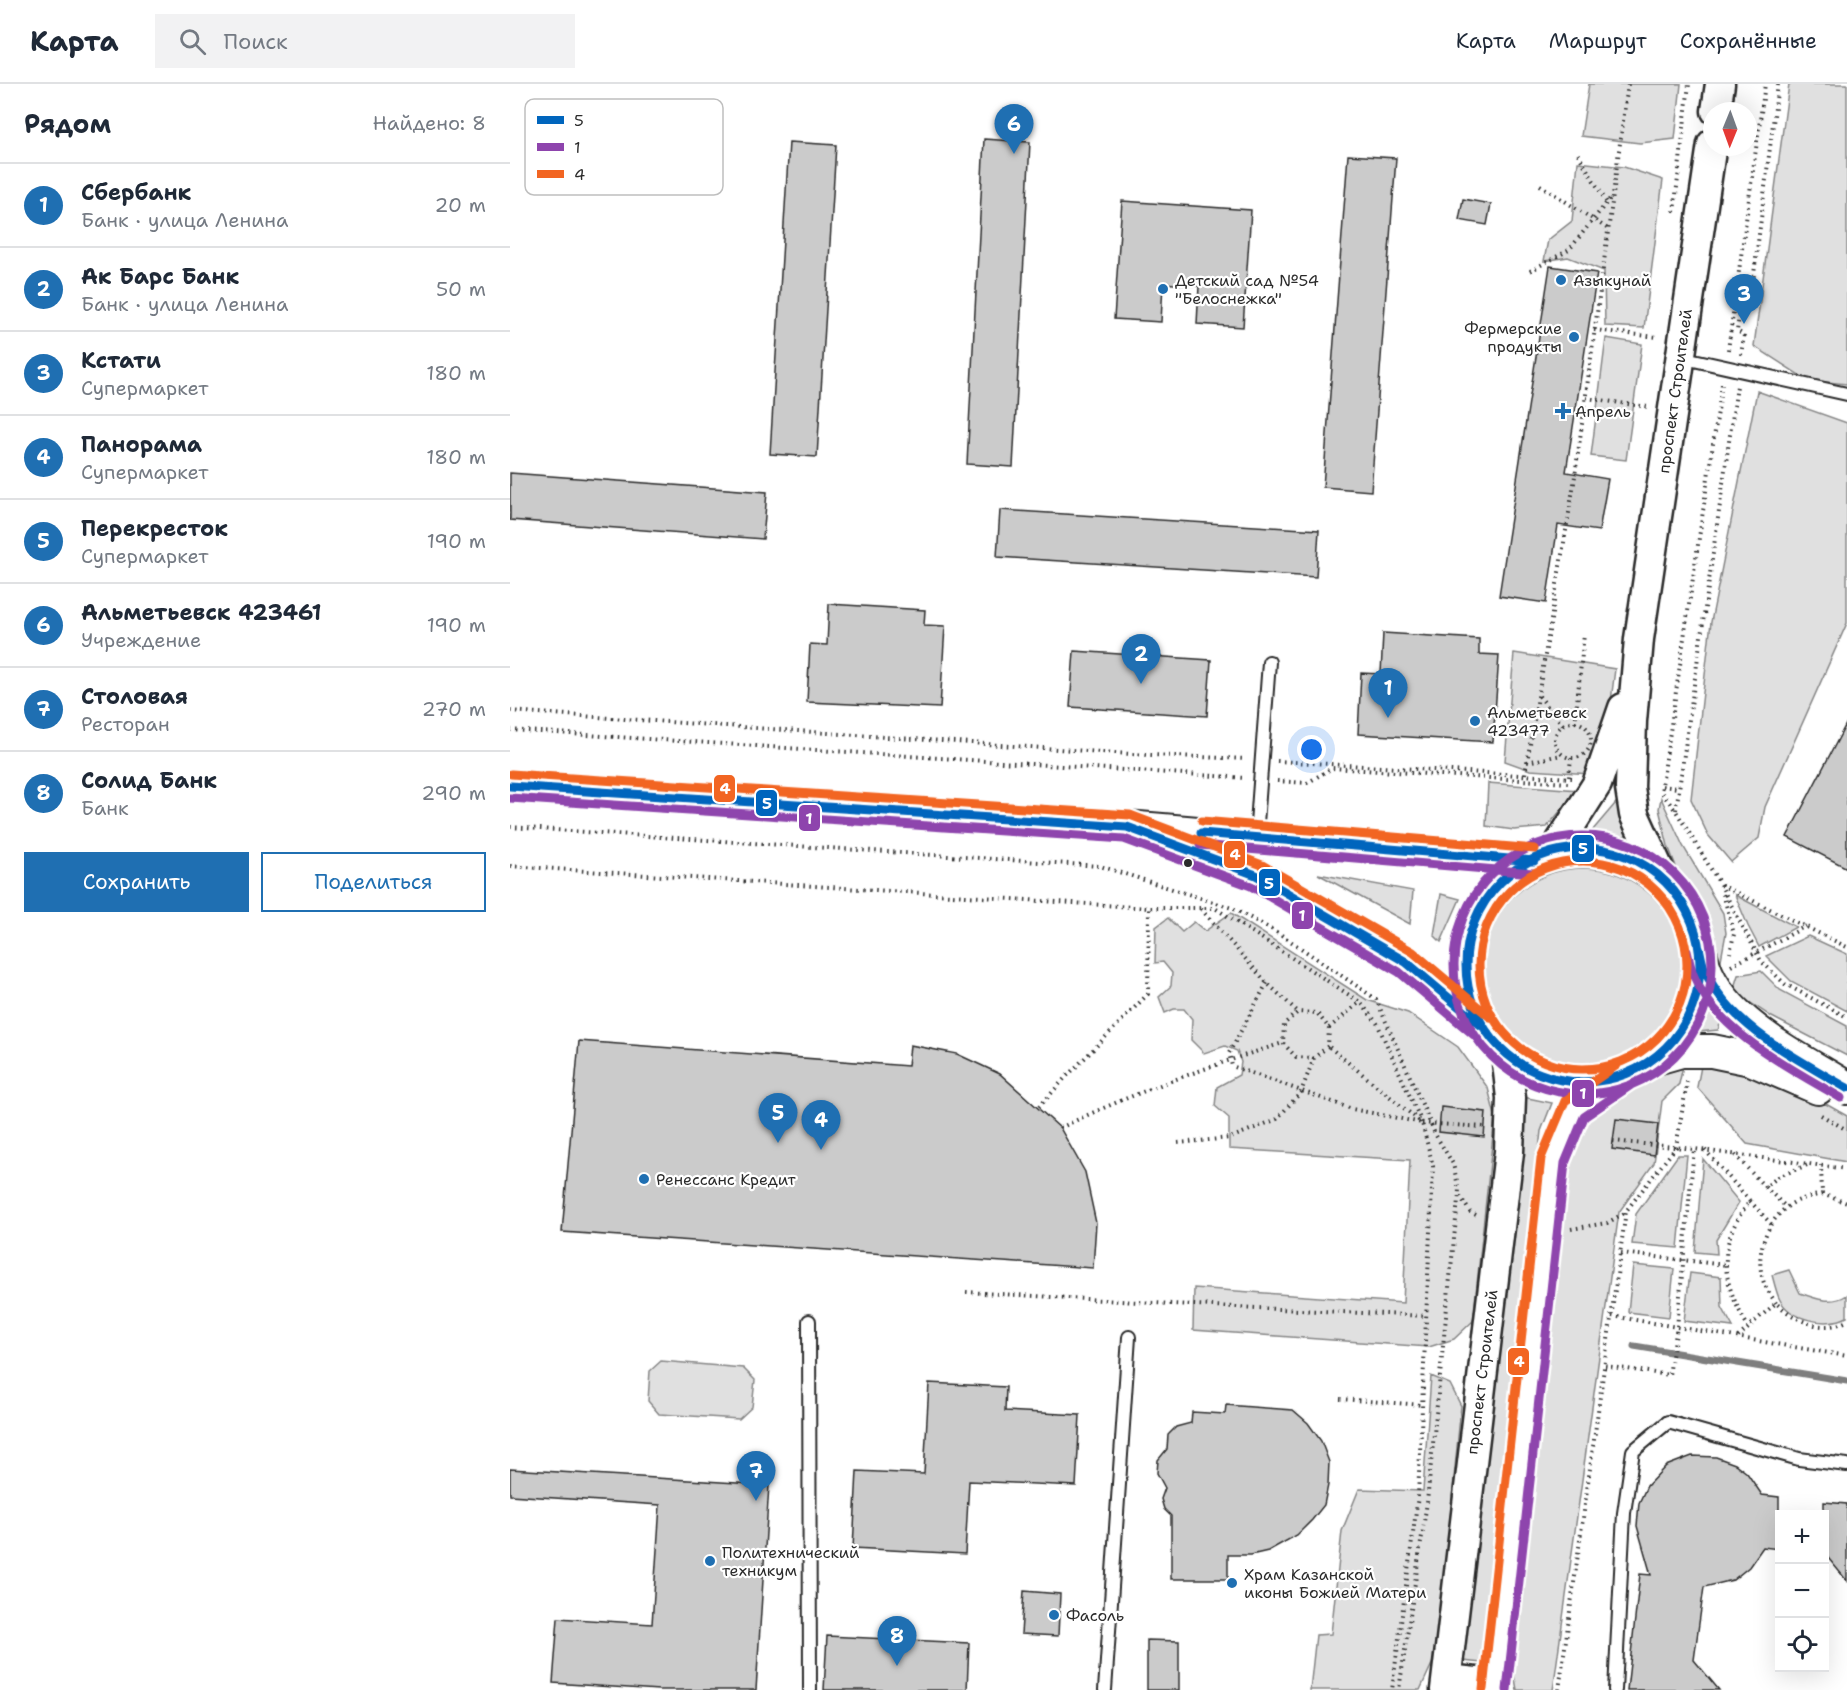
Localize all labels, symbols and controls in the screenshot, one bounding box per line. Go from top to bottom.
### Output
search box [155,14,575,68]
text: Карта [30,22,119,60]
icon: search [176,25,209,58]
text: Поиск [224,27,288,56]
text: Карта [1456,27,1516,55]
text: Маршрут [1549,27,1647,55]
text: Сохранённые [1680,27,1817,55]
legend [525,99,723,195]
north arrow [1703,102,1757,156]
pin: 6 [994,104,1034,154]
text: Рядом [24,106,111,141]
text: Найдено: 8 [373,110,486,136]
text: 5 [574,110,584,131]
text: 1 [574,137,581,158]
text: 4 [574,164,585,185]
text: Сбербанк [81,178,191,207]
text: 1 [39,192,48,218]
text: 20 m [435,192,486,218]
text: Банк · улица Ленина [81,207,288,233]
text: Ак Барс Банк [81,262,239,291]
place label: Детский сад №54 "Белоснежка" [1175,270,1319,309]
place label: Азыкунай [1573,270,1651,291]
marker: Азыкунай [1554,273,1568,287]
pin: 3 [1724,274,1764,324]
text: 2 [37,276,51,302]
text: 50 m [436,276,486,302]
marker: Детский сад №54 "Белоснежка" [1156,282,1170,296]
text: Банк · улица Ленина [81,291,288,317]
street label: проспект Строителей [1653,307,1697,475]
place label: Фермерские продукты [1464,318,1562,357]
marker: Фермерские продукты [1567,330,1581,344]
text: Кстати [81,346,161,375]
text: 3 [37,360,51,386]
text: 180 m [426,360,486,386]
text: Супермаркет [81,375,208,401]
place label: Апрель [1575,401,1631,422]
marker: Апрель [1556,404,1570,418]
text: Панорама [81,430,202,459]
text: 4 [37,444,51,470]
text: 180 m [426,444,486,470]
text: Супермаркет [81,459,208,485]
text: Перекресток [81,514,228,543]
text: 5 [37,528,50,554]
text: 190 m [427,528,486,554]
text: Супермаркет [81,543,208,569]
text: Альметьевск 423461 [81,598,322,627]
text: 6 [37,612,51,638]
text: 190 m [427,612,486,638]
text: Учреждение [81,627,201,653]
pin: 2 [1122,634,1160,684]
pin: 1 [1368,668,1408,718]
text: Столовая [81,682,188,711]
text: 7 [37,696,51,722]
text: 270 m [422,696,486,722]
place label: Альметьевск 423477 [1487,702,1587,741]
text: Ресторан [81,711,170,737]
marker: Альметьевск 423477 [1468,714,1482,728]
your location [1297,735,1326,764]
text: Солид Банк [81,766,217,795]
line badge: 4 [713,774,736,803]
text: 4 [719,778,731,799]
text: 8 [37,780,51,806]
text: 290 m [421,780,486,806]
line badge: 5 [755,789,778,817]
text: 5 [762,793,772,814]
text: Банк [81,795,129,821]
line badge: 1 [798,804,821,832]
text: 1 [805,808,813,829]
line badge: 5 [1571,834,1595,863]
text: 5 [1578,838,1588,859]
line badge: 4 [1223,840,1246,869]
text: 4 [1229,844,1241,865]
button: Сохранить [24,852,249,912]
button: Поделиться [261,852,486,912]
unlabelled marker [1182,857,1194,869]
line badge: 5 [1258,868,1281,897]
text: 5 [1264,873,1274,894]
line badge: 1 [1291,901,1314,930]
text: 1 [1298,905,1306,926]
line badge: 1 [1571,1079,1595,1108]
text: 1 [1579,1083,1587,1104]
pin: 5 [758,1094,798,1143]
pin: 4 [802,1100,840,1150]
place label: Ренессанс Кредит [656,1169,796,1190]
marker: Ренессанс Кредит [637,1172,651,1186]
street label: проспект Строителей [1461,1288,1503,1456]
line badge: 4 [1507,1347,1530,1376]
text: 4 [1513,1351,1525,1372]
pin: 7 [736,1452,776,1501]
map controls [1775,1510,1829,1672]
button: + [1775,1510,1829,1564]
place label: Политехнический техникум [722,1542,860,1581]
marker: Политехнический техникум [703,1554,717,1568]
place label: Храм Казанской иконы Божией Матери [1244,1564,1426,1603]
button: − [1775,1564,1829,1618]
marker: Храм Казанской иконы Божией Матери [1225,1576,1239,1590]
place label: Фасоль [1066,1605,1124,1626]
marker: Фасоль [1047,1608,1061,1622]
pin: 8 [878,1616,916,1666]
button: locate [1775,1618,1829,1672]

